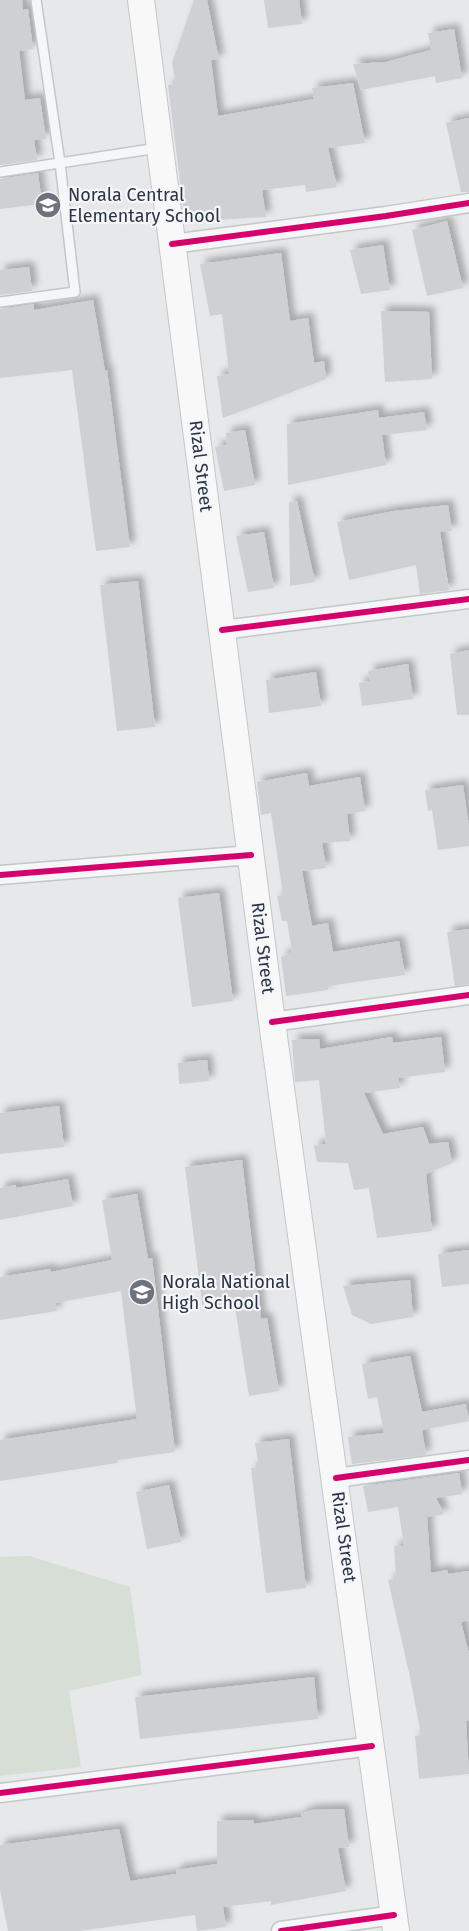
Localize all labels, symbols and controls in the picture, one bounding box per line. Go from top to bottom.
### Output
place label: Norala Central Elementary School [68,184,220,227]
school or university icon: Norala Central Elementary School [33,190,63,220]
street label: Rizal Street [184,419,218,514]
street label: Rizal Street [246,901,280,996]
place label: Norala National High School [162,1271,290,1314]
school or university icon: Norala National High School [127,1277,157,1307]
street label: Rizal Street [327,1490,361,1585]

